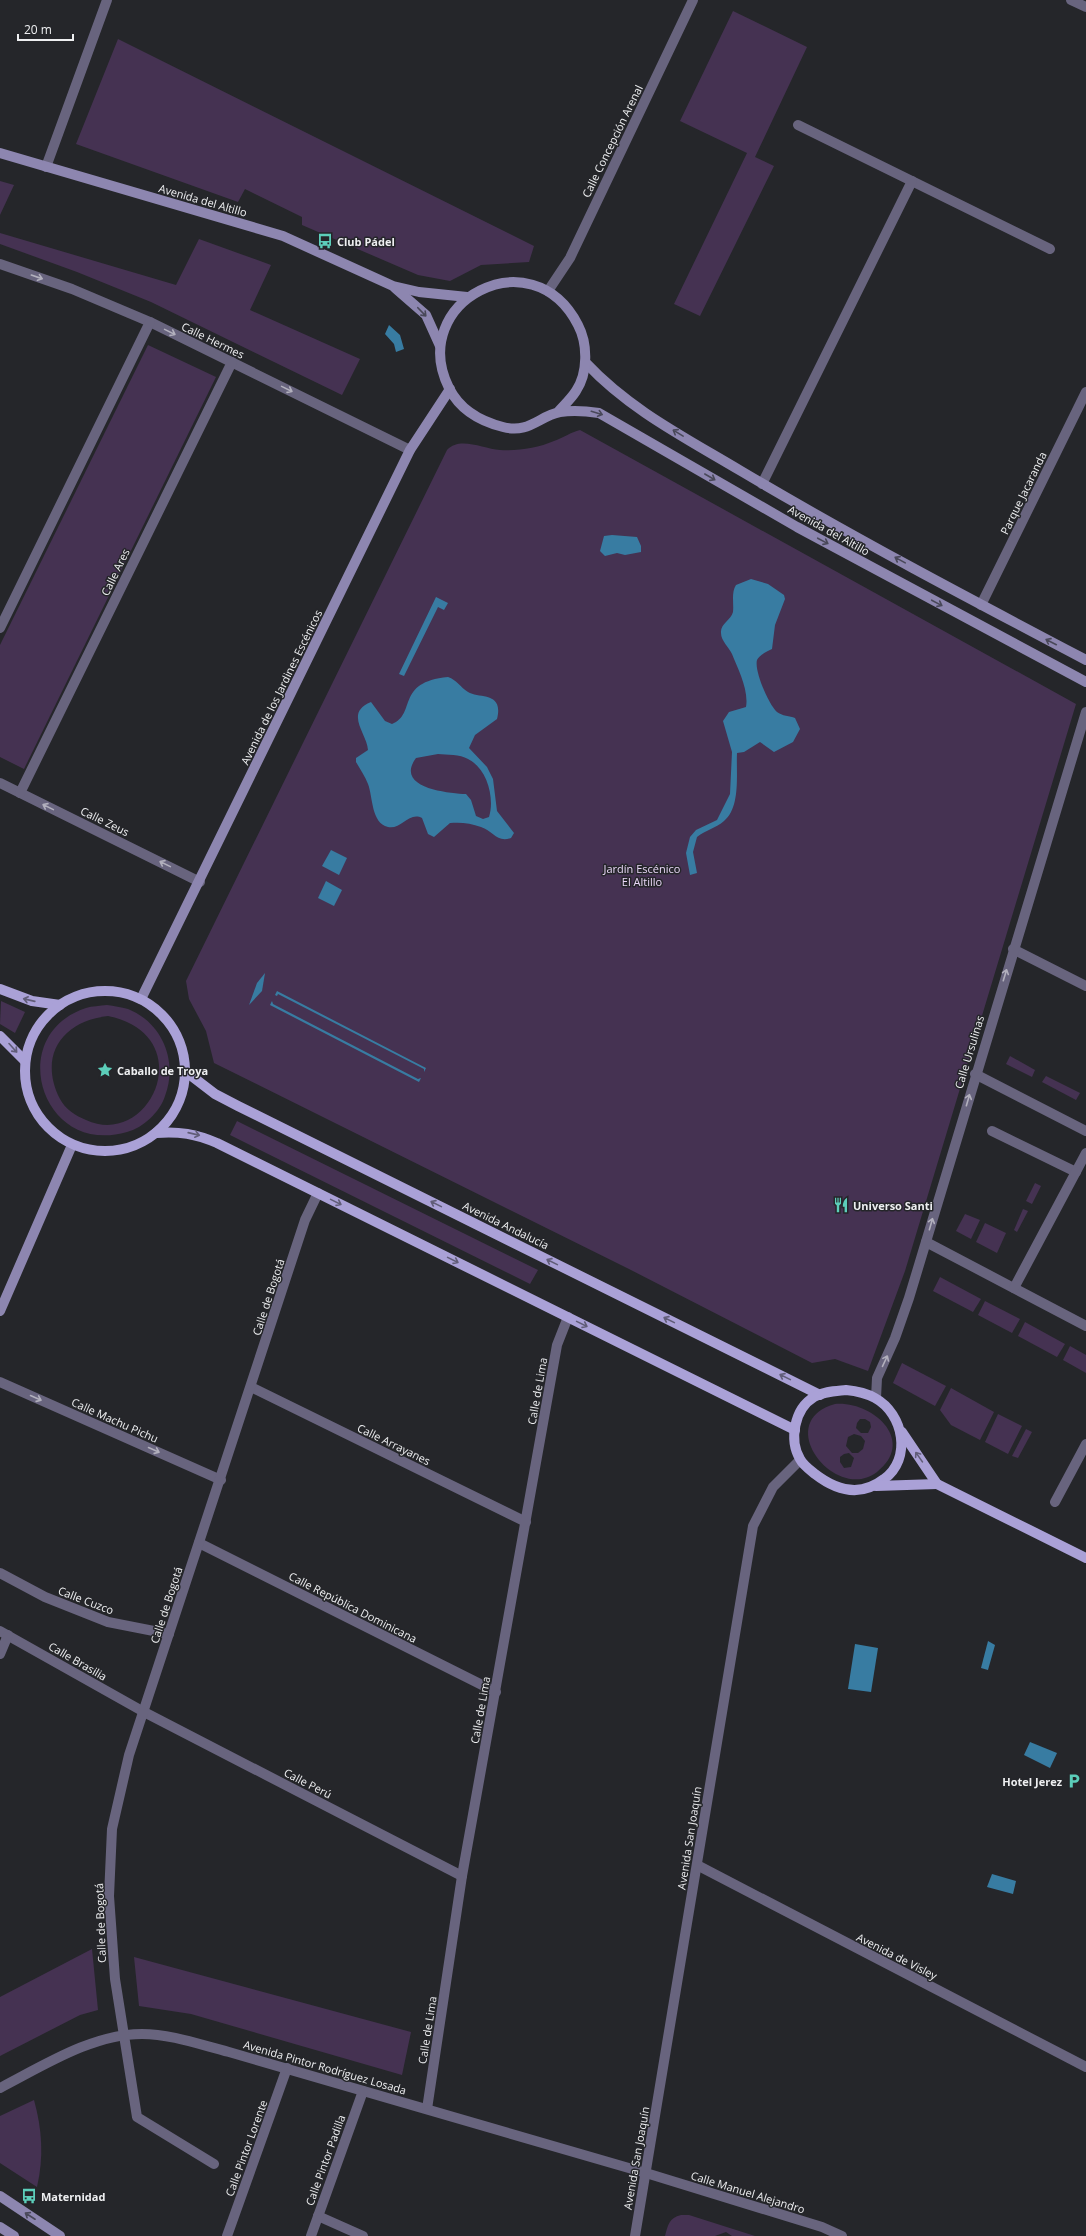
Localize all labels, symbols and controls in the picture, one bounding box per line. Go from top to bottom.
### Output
scale bar [18,16,73,42]
text: 20 m [24,21,52,38]
street label: Calle Concepción Arenal [578,82,646,200]
street label: Avenida del Altillo [157,180,249,220]
bus stop icon: Club Pádel [316,232,334,250]
place label: Club Pádel [337,234,395,249]
one-way arrow [30,274,43,281]
one-way arrow [417,307,427,317]
street label: Calle Hermes [179,318,247,362]
one-way arrow [164,329,176,336]
one-way arrow [280,386,292,393]
one-way arrow [590,410,603,417]
one-way arrow [672,429,684,437]
street label: Parque Jacaranda [996,449,1050,537]
one-way arrow [704,473,716,481]
street label: Avenida del Altillo [786,501,873,559]
one-way arrow [817,538,829,545]
street label: Calle Ares [97,546,133,598]
one-way arrow [894,556,906,564]
one-way arrow [931,599,943,607]
street label: Avenida de los Jardines Escénicos [237,607,325,767]
one-way arrow [1046,637,1058,645]
one-way arrow [42,803,54,810]
street label: Calle Zeus [78,803,132,839]
one-way arrow [159,860,171,867]
park label: Jardín Escénico El Altillo [603,861,681,889]
one-way arrow [1002,969,1009,982]
one-way arrow [23,996,36,1004]
street label: Calle Ursulinas [951,1014,987,1090]
one-way arrow [8,1043,18,1053]
place icon: Caballo de Troya [96,1061,114,1079]
place label: Caballo de Troya [117,1063,208,1078]
one-way arrow [965,1094,972,1107]
one-way arrow [187,1131,200,1139]
restaurant icon: Universo Santi [832,1196,850,1214]
street label: Avenida Andalucía [460,1198,552,1252]
place label: Universo Santi [853,1198,933,1213]
one-way arrow [330,1199,342,1207]
one-way arrow [430,1200,442,1207]
one-way arrow [928,1218,935,1231]
street label: Calle de Bogotá [249,1257,287,1337]
one-way arrow [447,1257,459,1264]
one-way arrow [547,1258,559,1265]
one-way arrow [663,1315,675,1323]
one-way arrow [576,1321,588,1328]
one-way arrow [882,1355,889,1367]
street label: Calle de Lima [524,1356,550,1426]
one-way arrow [779,1373,791,1380]
one-way arrow [29,1394,41,1402]
street label: Calle Machu Pichu [69,1394,161,1446]
street label: Calle Arrayanes [355,1420,433,1468]
one-way arrow [148,1447,160,1455]
one-way arrow [915,1452,923,1463]
street label: Calle de Bogotá [147,1565,185,1645]
street label: Calle República Dominicana [286,1568,420,1646]
street label: Calle Cuzco [56,1583,116,1618]
street label: Calle Brasilia [46,1638,110,1684]
street label: Calle de Lima [467,1675,493,1745]
street label: Calle Perú [282,1765,334,1801]
parking icon: Hotel Jerez [1065,1772,1083,1790]
place label: Hotel Jerez [1002,1774,1063,1789]
street label: Avenida San Joaquín [673,1785,705,1891]
street label: Calle de Bogotá [91,1883,109,1963]
street label: Avenida de Visley [854,1929,940,1983]
street label: Calle de Lima [414,1995,440,2065]
street label: Avenida Pintor Rodríguez Losada [242,2037,408,2097]
street label: Calle Pintor Lorente [222,2098,270,2198]
street label: Avenida San Joaquín [620,2105,652,2211]
street label: Calle Pintor Padilla [302,2113,348,2207]
street label: Calle Manuel Alejandro [689,2168,807,2217]
bus stop icon: Maternidad [20,2187,38,2205]
place label: Maternidad [41,2189,105,2204]
one-way arrow [24,2212,36,2220]

